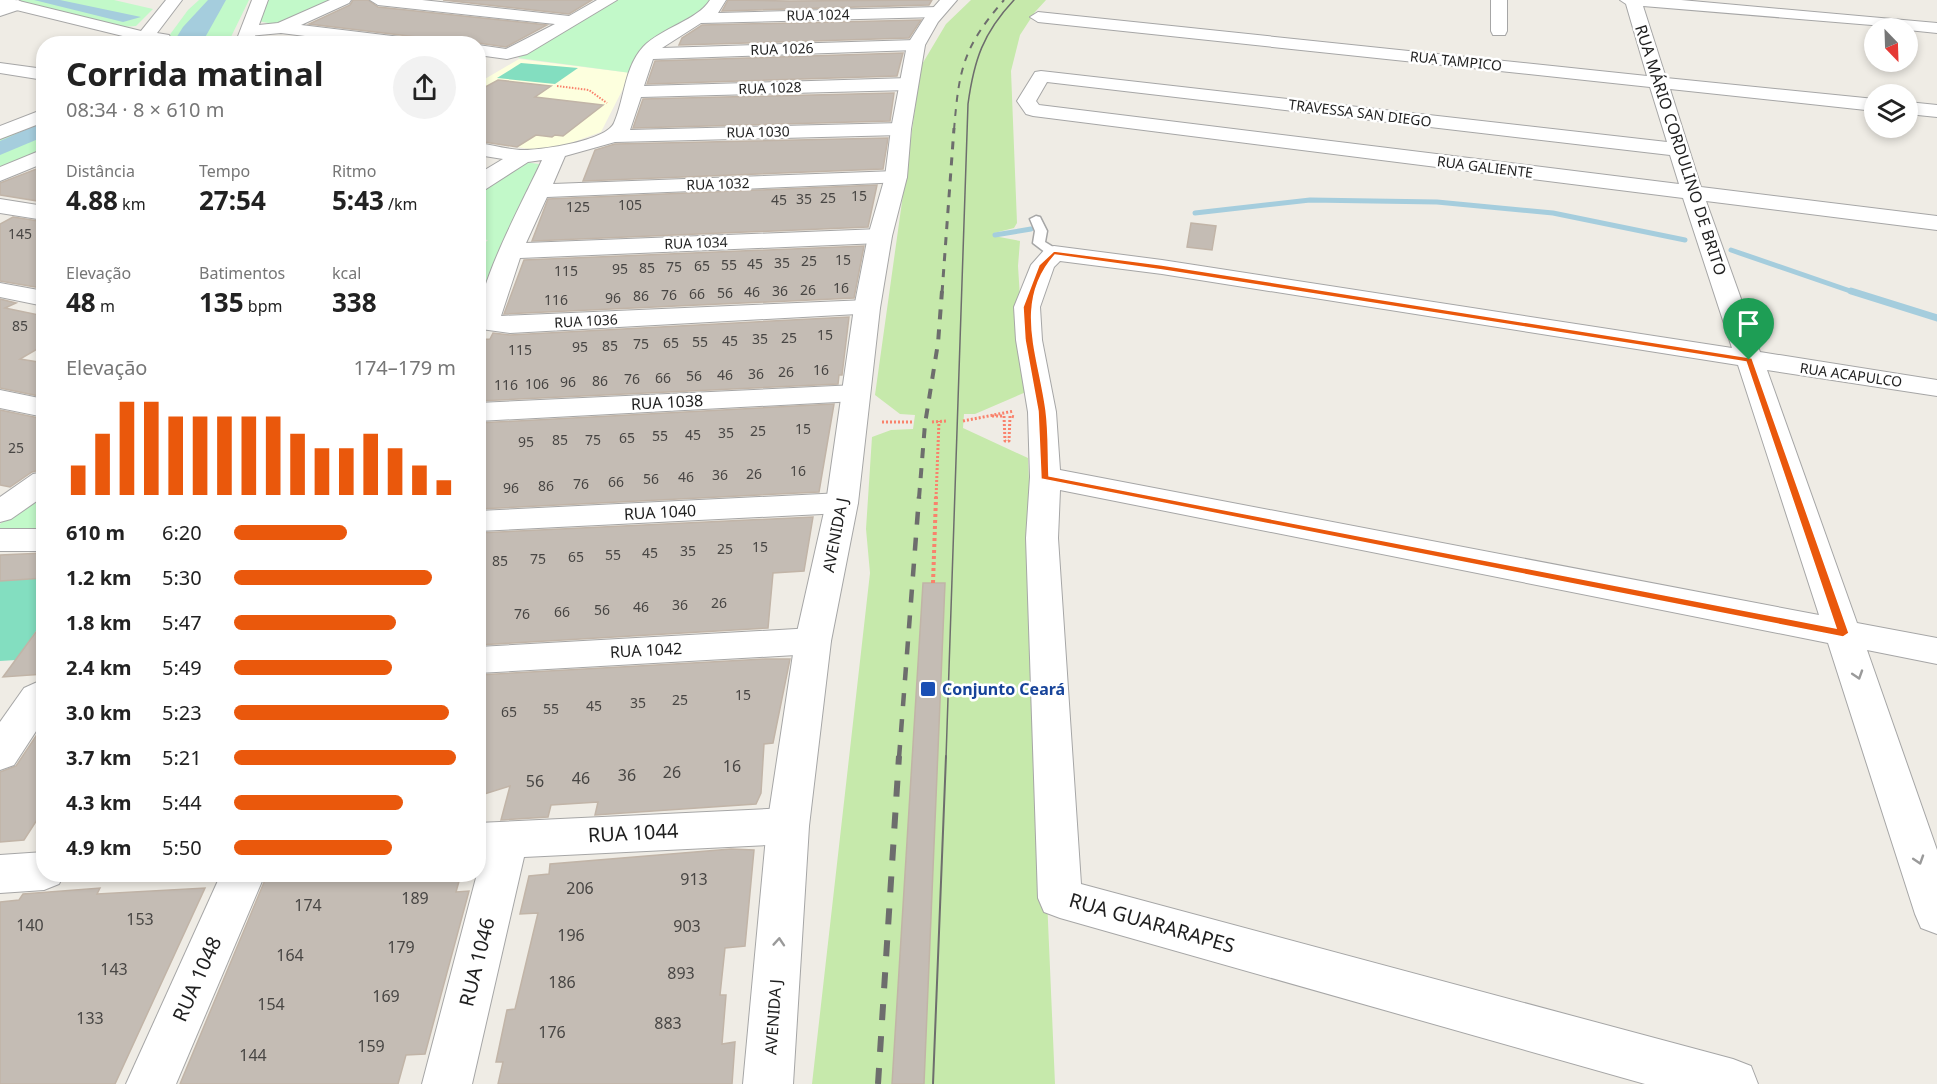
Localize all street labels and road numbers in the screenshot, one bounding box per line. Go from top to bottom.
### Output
street label: RUA 1024 [786,4,850,25]
street label: RUA MÁRIO CORDULINO DE BRITO [1630,22,1732,278]
street label: RUA 1026 [750,38,814,59]
street label: RUA TAMPICO [1409,46,1503,75]
street label: RUA 1028 [738,77,802,98]
street label: TRAVESSA SAN DIEGO [1288,94,1433,131]
street label: RUA 1030 [726,121,790,142]
street label: RUA GALIENTE [1436,151,1534,182]
street label: RUA 1032 [686,173,750,194]
street label: RUA 1034 [664,232,728,253]
street label: RUA 1036 [554,309,618,332]
street label: RUA ACAPULCO [1799,358,1904,391]
street label: RUA 1038 [630,389,704,415]
street label: AVENIDA J [817,496,853,574]
street label: RUA 1040 [623,499,697,525]
street label: RUA 1042 [609,637,683,663]
street label: RUA 1044 [587,817,679,848]
street label: RUA GUARARAPES [1066,886,1238,959]
street label: RUA 1046 [452,915,501,1009]
street label: RUA 1048 [166,932,227,1026]
street label: AVENIDA J [759,978,787,1056]

